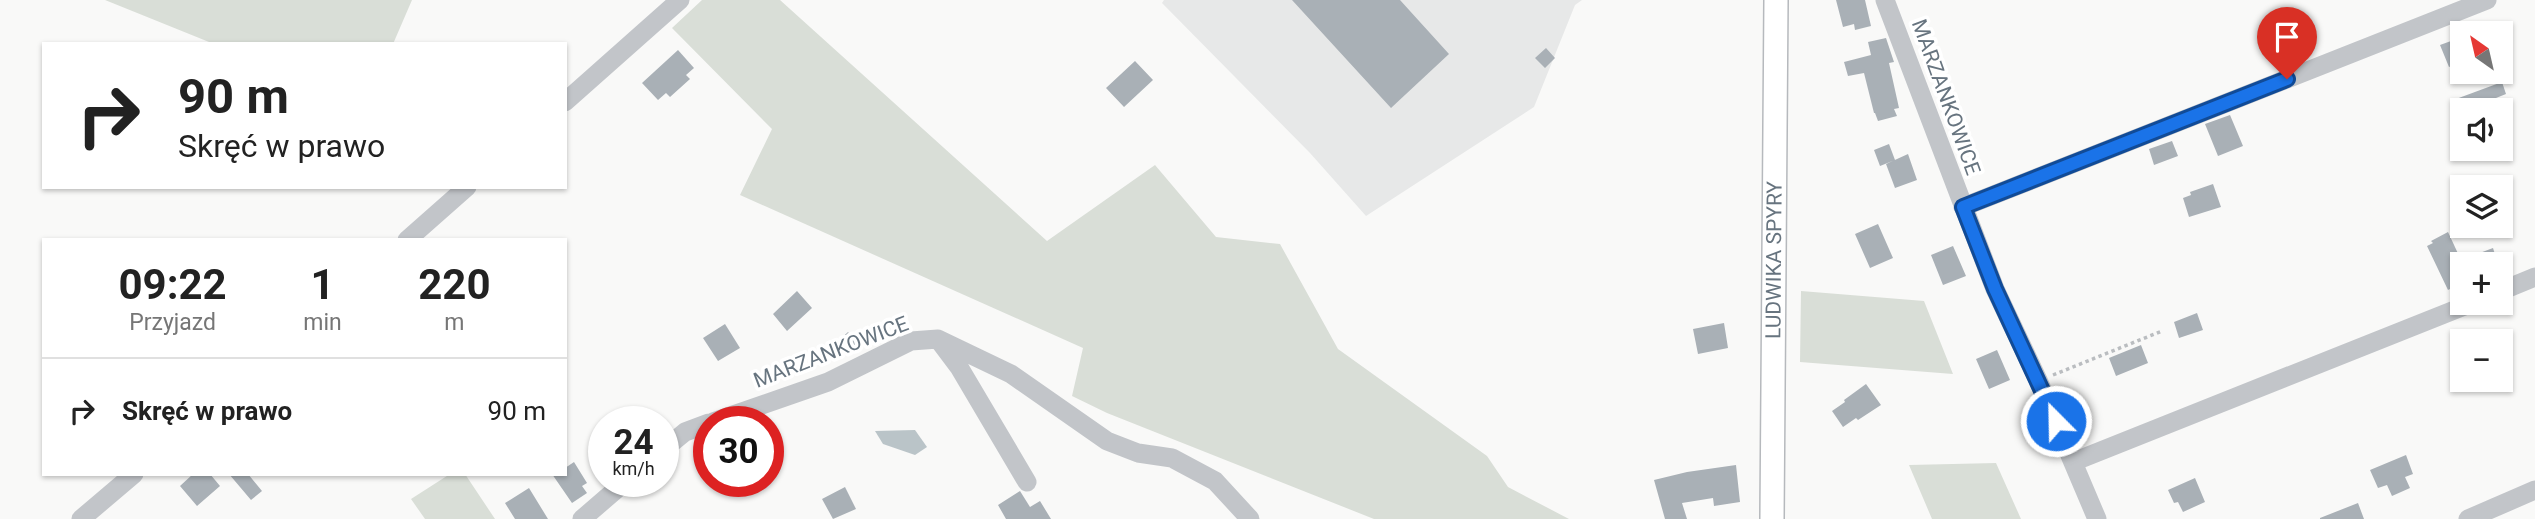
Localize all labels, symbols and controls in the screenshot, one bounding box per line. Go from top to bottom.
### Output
pin [2257,7,2317,79]
street label: MARZANKOWICE [1907,16,1985,178]
icon: arrive [2268,18,2306,56]
north arrow [2450,21,2513,84]
map controls [2450,21,2513,392]
text: 90 m [178,68,289,125]
icon: right [63,70,154,161]
button: sound [2450,98,2513,161]
text: Skręć w prawo [178,127,385,165]
button: layers [2450,175,2513,238]
street label: LUDWIKA SPYRY [1761,181,1787,339]
button: + [2450,252,2513,315]
text: 09:22 [119,260,227,309]
text: 1 [310,260,335,309]
text: 220 [418,260,491,309]
text: Przyjazd [129,309,216,336]
text: min [303,309,342,336]
text: m [444,309,464,336]
street label: MARZANKOWICE [750,311,912,393]
button: − [2450,329,2513,392]
position arrow [2019,384,2093,458]
icon: right [63,392,101,430]
text: Skręć w prawo [122,396,292,426]
text: 90 m [488,396,546,426]
speed limit sign: 30 [693,406,784,497]
text: 24 [613,422,654,463]
text: km/h [612,458,655,479]

